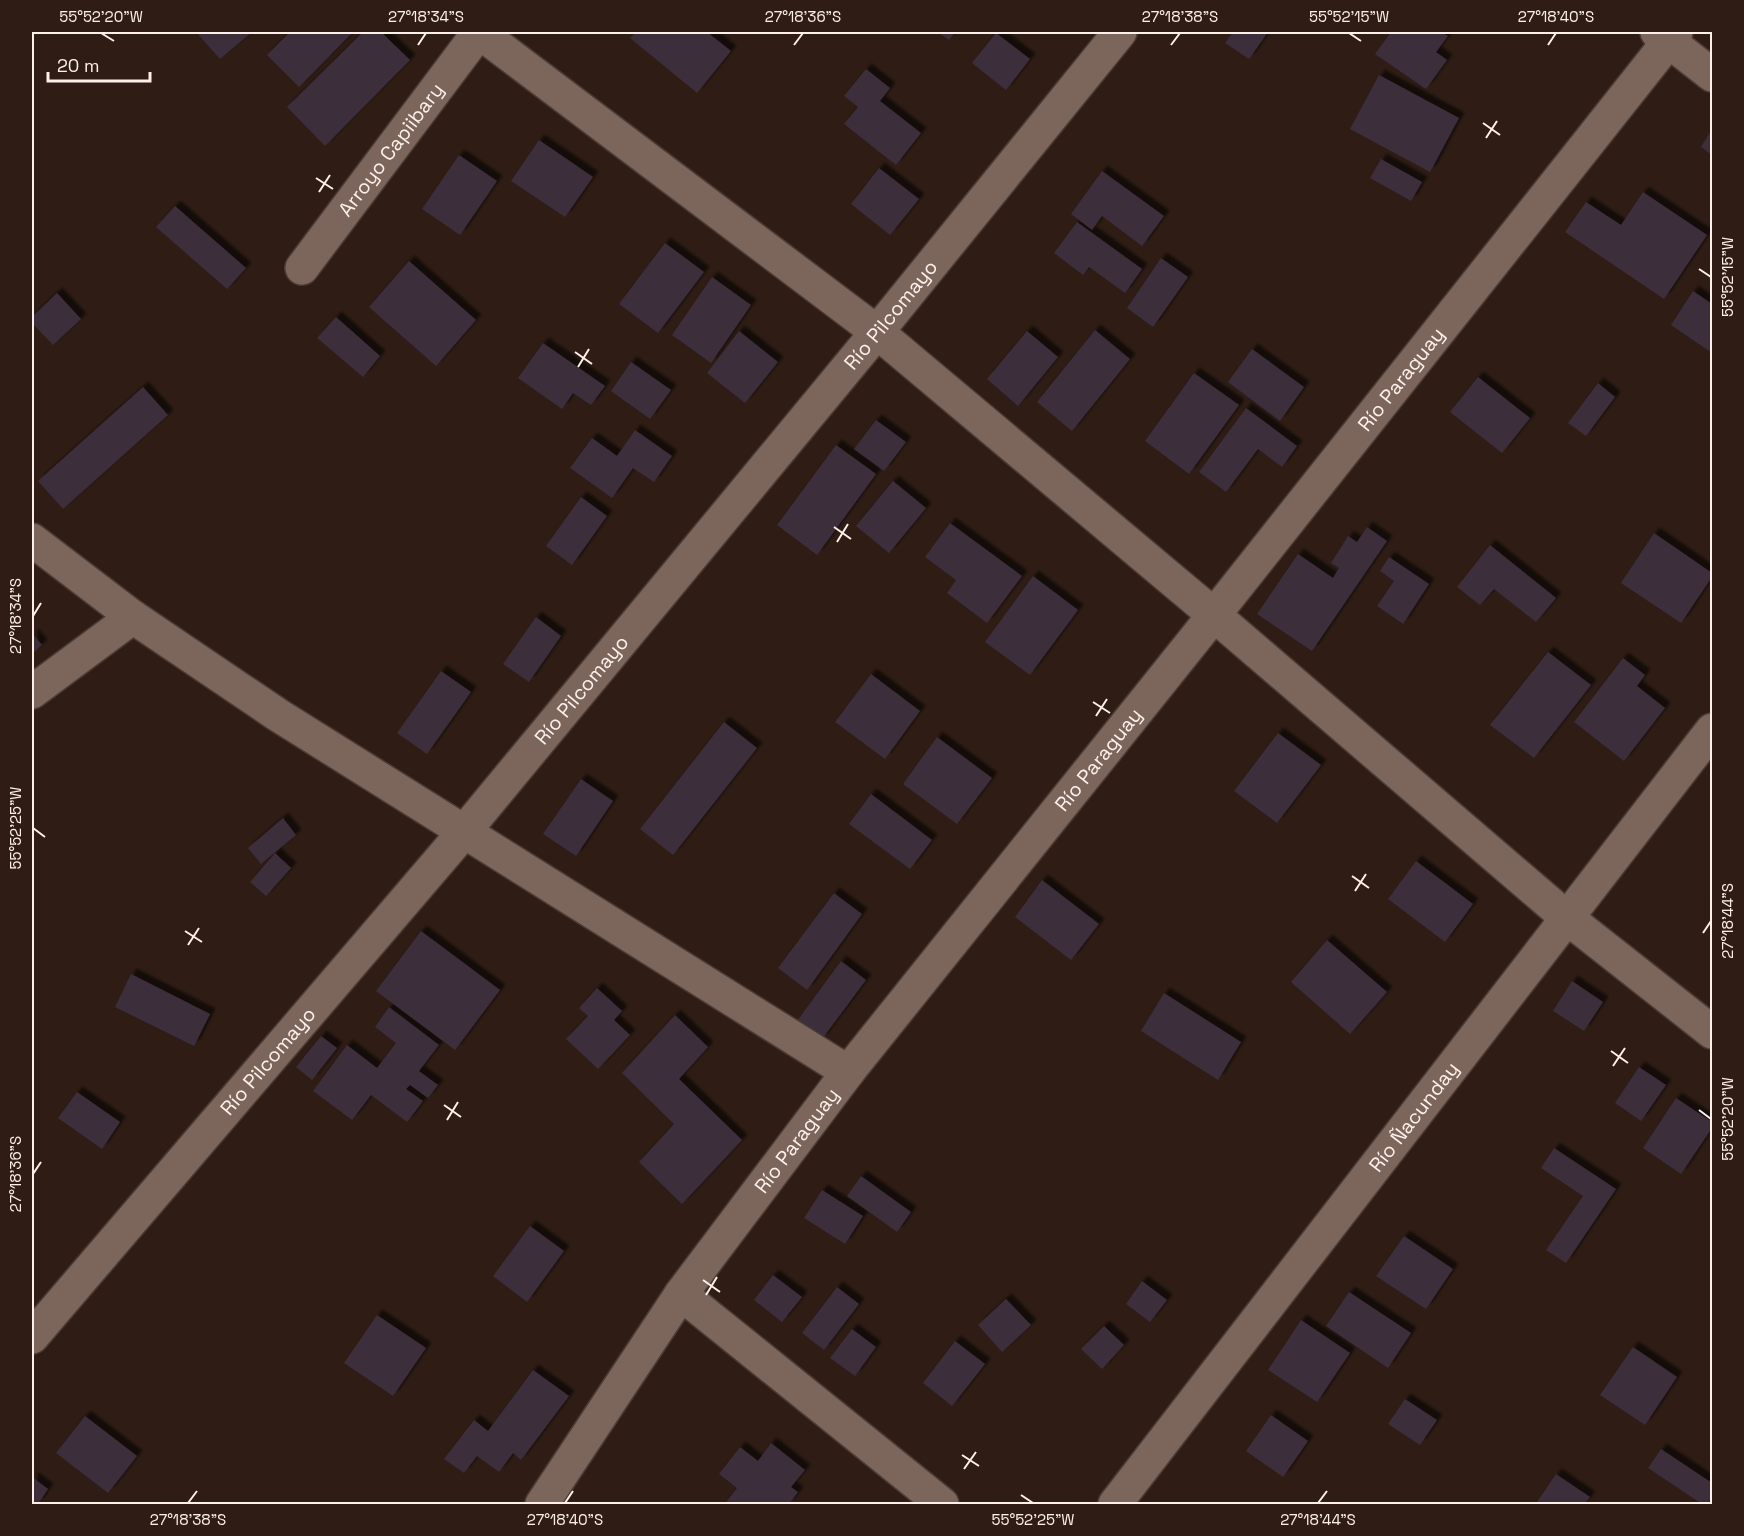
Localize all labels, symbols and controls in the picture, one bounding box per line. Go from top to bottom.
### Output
text: 55°52'20"W [59,7,143,26]
text: 27°18'34"S [388,7,464,26]
text: 27°18'36"S [765,7,841,26]
text: 27°18'38"S [1142,7,1218,26]
text: 55°52'15"W [1309,7,1389,26]
text: 27°18'40"S [1518,7,1594,26]
scale bar [48,45,150,83]
text: 20 m [57,54,100,77]
street label: Arroyo Capiibary [332,78,449,222]
text: 55°52'15"W [1718,237,1737,317]
street label: Río Pilcomayo [838,255,943,375]
street label: Río Paraguay [1352,322,1450,436]
text: 27°18'34"S [6,578,25,654]
street label: Río Pilcomayo [529,630,634,750]
street label: Río Paraguay [1049,702,1148,817]
text: 55°52'25"W [6,787,25,869]
text: 27°18'44"S [1718,883,1737,959]
street label: Río Pilcomayo [214,1002,321,1121]
street label: Río Ñacunday [1363,1056,1464,1177]
text: 55°52'20"W [1718,1077,1737,1161]
street label: Río Paraguay [748,1083,845,1198]
text: 27°18'36"S [6,1136,25,1212]
text: 27°18'38"S [150,1510,226,1529]
text: 27°18'40"S [527,1510,603,1529]
text: 55°52'25"W [992,1510,1074,1529]
text: 27°18'44"S [1280,1510,1356,1529]

